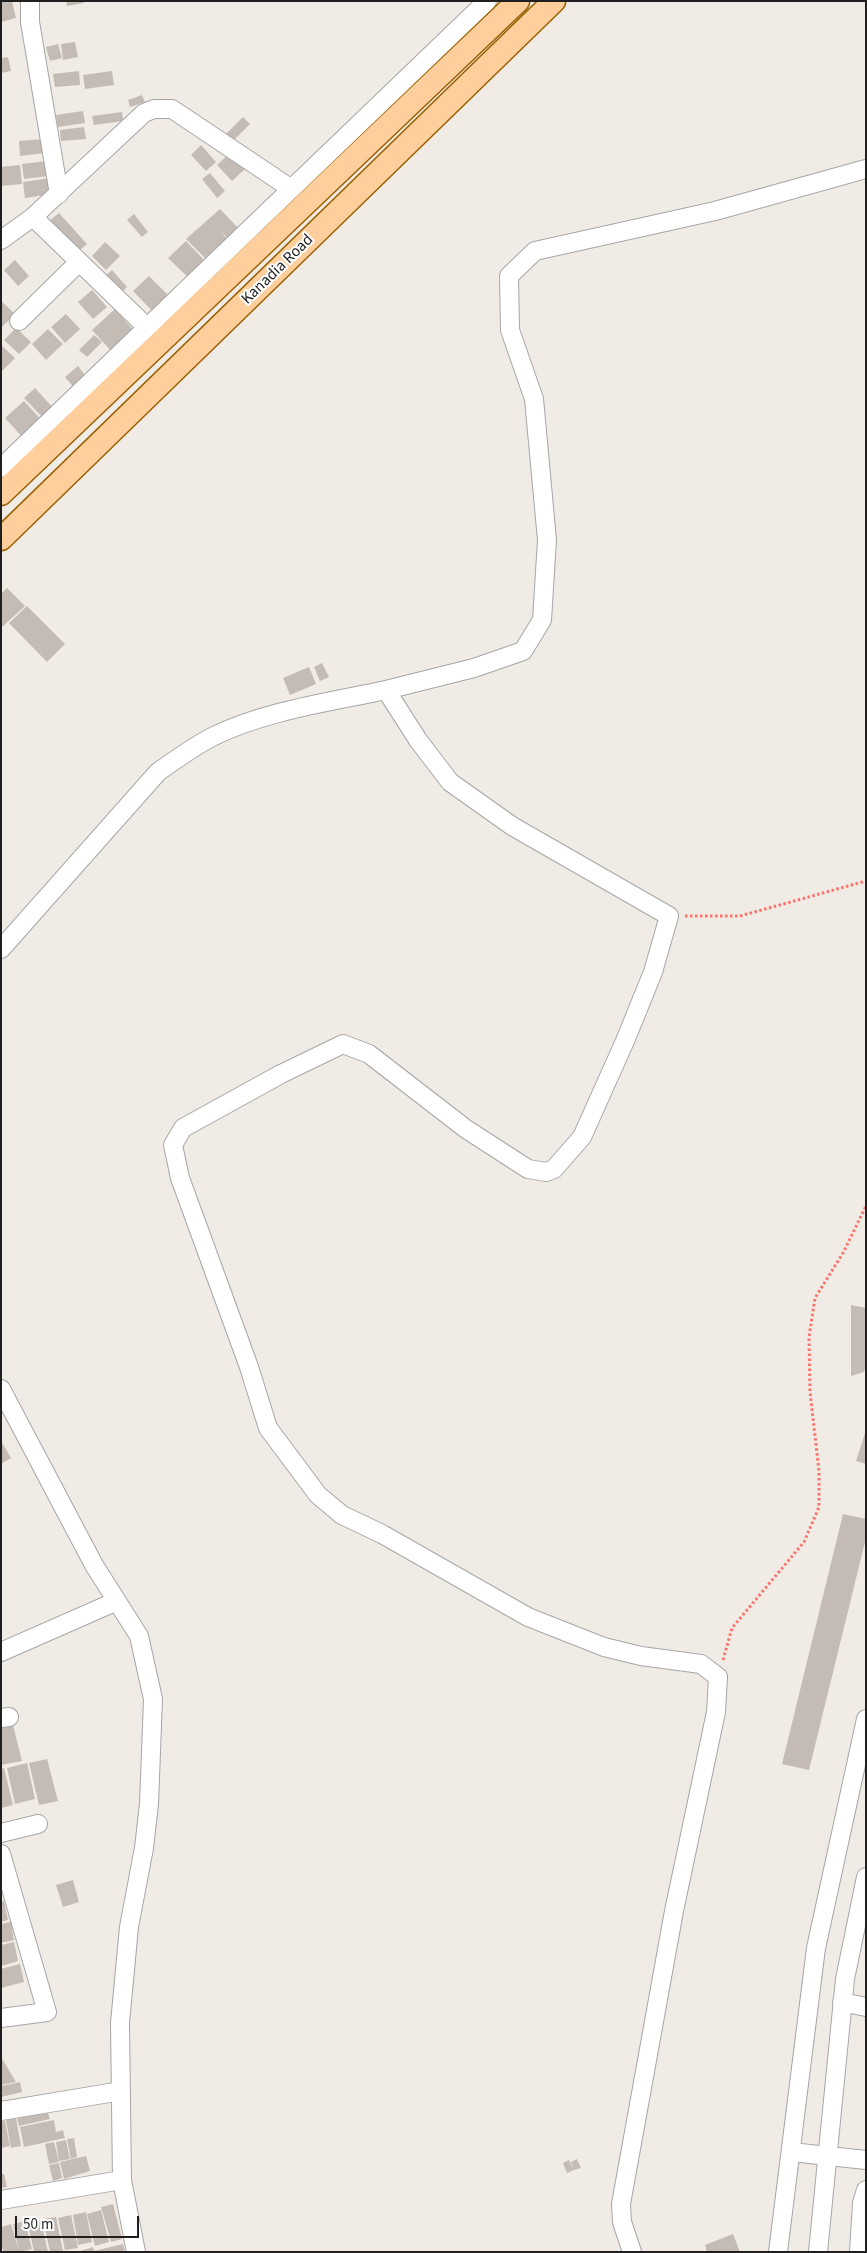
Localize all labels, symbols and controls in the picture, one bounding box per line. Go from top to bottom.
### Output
street label: Kanadia Road [238,231,318,309]
scale bar [18,2206,141,2238]
text: 50 m [23,2214,53,2235]

